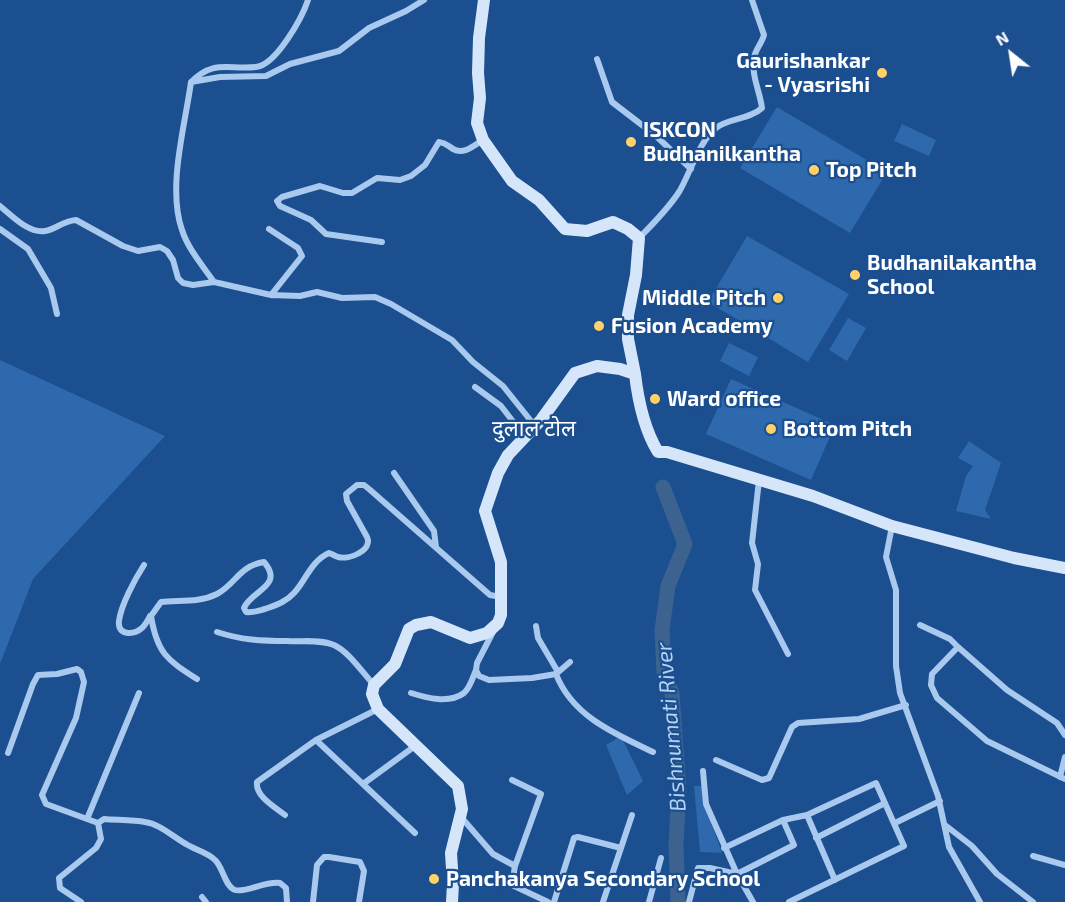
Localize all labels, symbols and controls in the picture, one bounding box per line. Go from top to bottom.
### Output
north arrow [981,24,1041,84]
text: N [992,27,1012,49]
place label: Gaurishankar - Vyasrishi [736,48,870,98]
marker: Gaurishankar - Vyasrishi [875,66,889,80]
place label: ISKCON Budhanilkantha [643,117,801,167]
marker: ISKCON Budhanilkantha [624,135,638,149]
place label: Top Pitch [826,157,917,183]
marker: Top Pitch [807,163,821,177]
place label: Budhanilakantha School [867,250,1037,300]
marker: Budhanilakantha School [848,268,862,282]
place label: Middle Pitch [642,285,766,311]
marker: Middle Pitch [771,291,785,305]
place label: Fusion Academy [611,313,773,339]
marker: Fusion Academy [592,319,606,333]
place label: Ward office [667,386,781,412]
marker: Ward office [648,392,662,406]
district label: दुलाल टोल [492,416,576,442]
place label: Bottom Pitch [783,416,912,442]
marker: Bottom Pitch [764,422,778,436]
water label: Bishnumati River [650,641,692,813]
place label: Panchakanya Secondary School [446,866,760,892]
marker: Panchakanya Secondary School [427,872,441,886]

